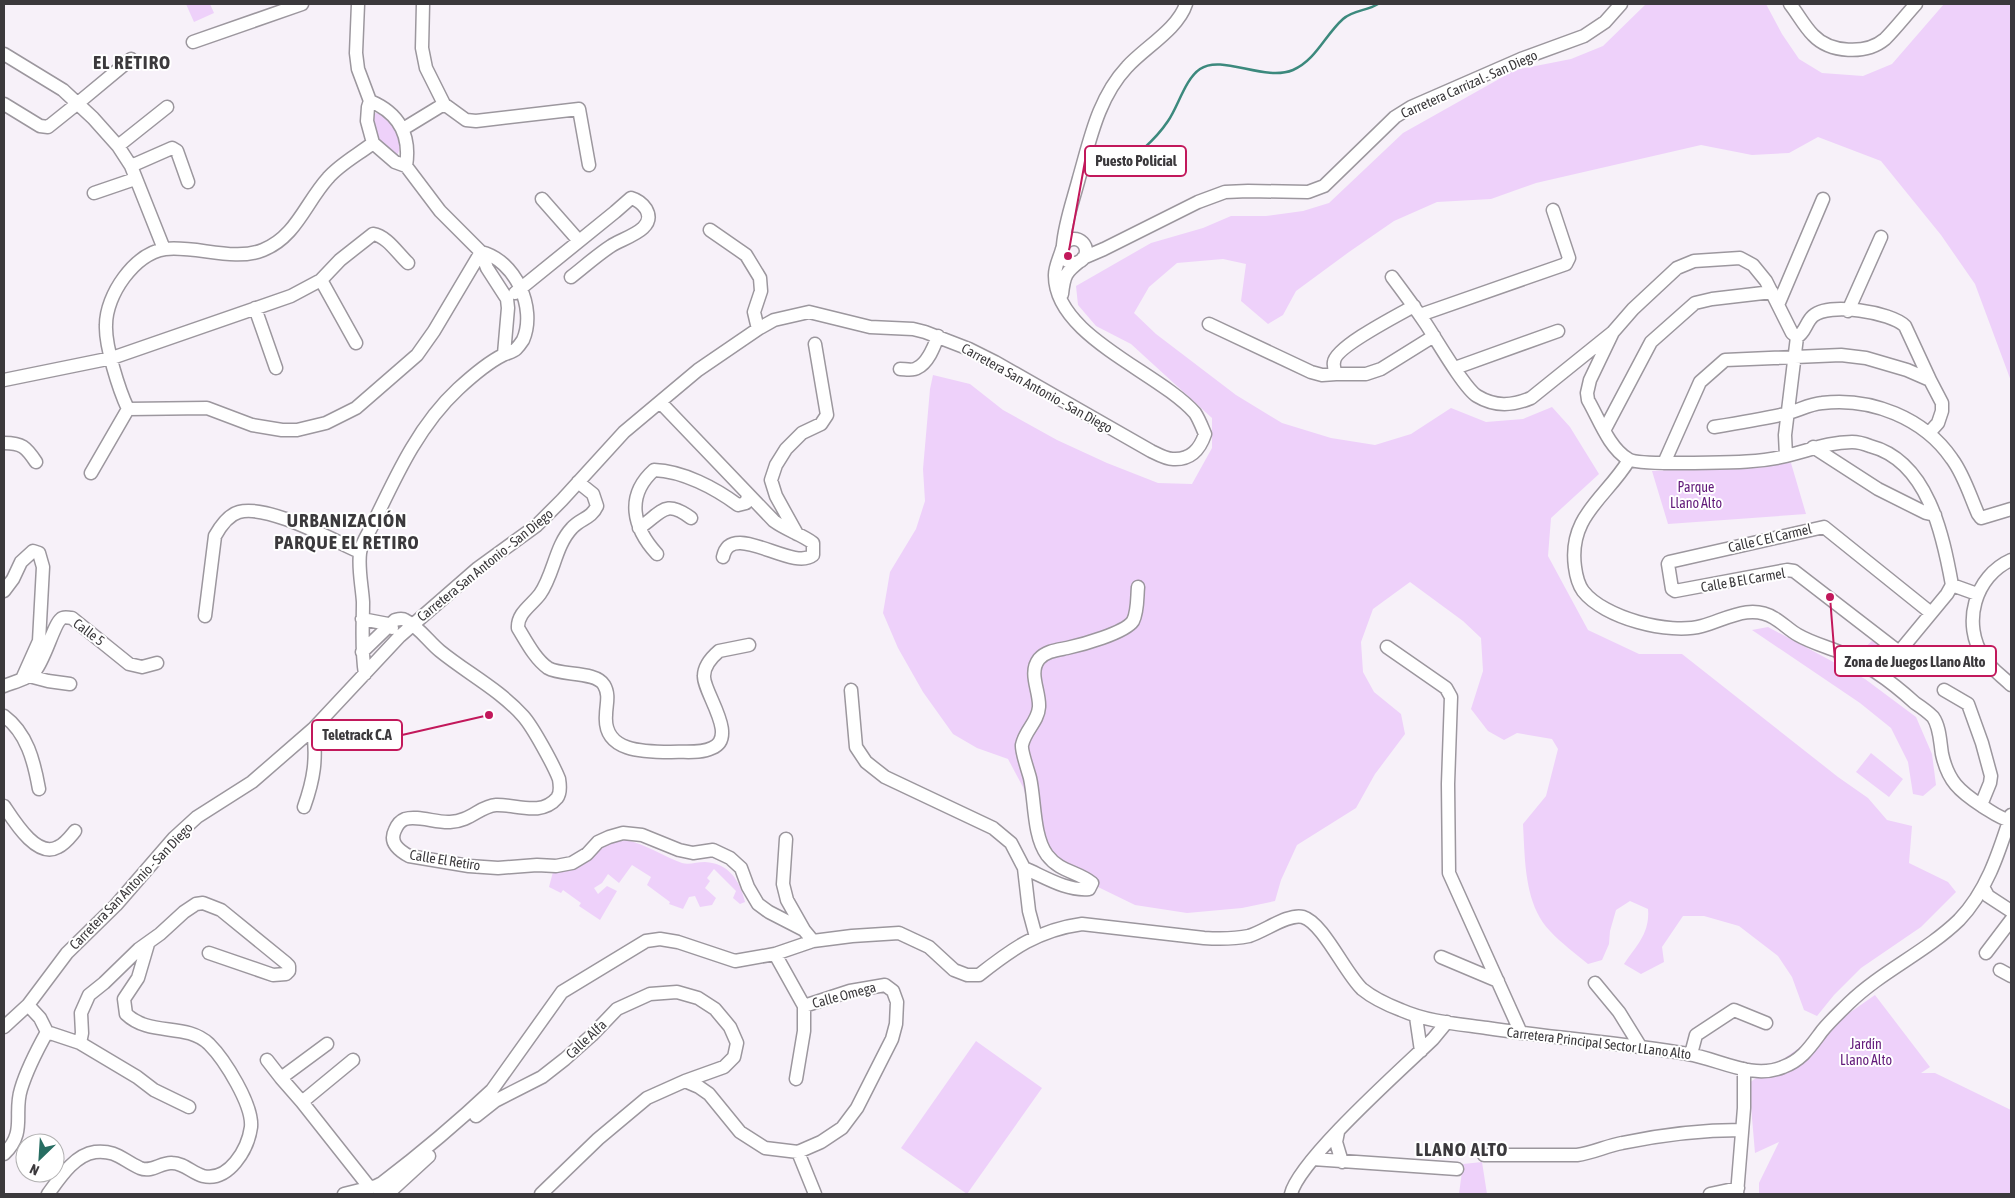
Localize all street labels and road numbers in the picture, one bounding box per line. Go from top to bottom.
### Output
street label: Carretera Carrizal - San Diego [1398,47,1540,121]
street label: Carretera San Antonio - San Diego [959,340,1115,436]
street label: Carretera San Antonio - San Diego [414,505,556,625]
street label: Calle C El Carmel [1727,521,1814,555]
street label: Calle B El Carmel [1699,565,1787,595]
street label: Calle 5 [70,615,108,649]
street label: Carretera San Antonio - San Diego [66,819,196,953]
street label: Calle El Retiro [409,847,481,873]
street label: Calle Omega [810,979,878,1011]
street label: Calle Alfa [563,1016,609,1062]
street label: Carretera Principal Sector LLano Alto [1506,1024,1692,1062]

